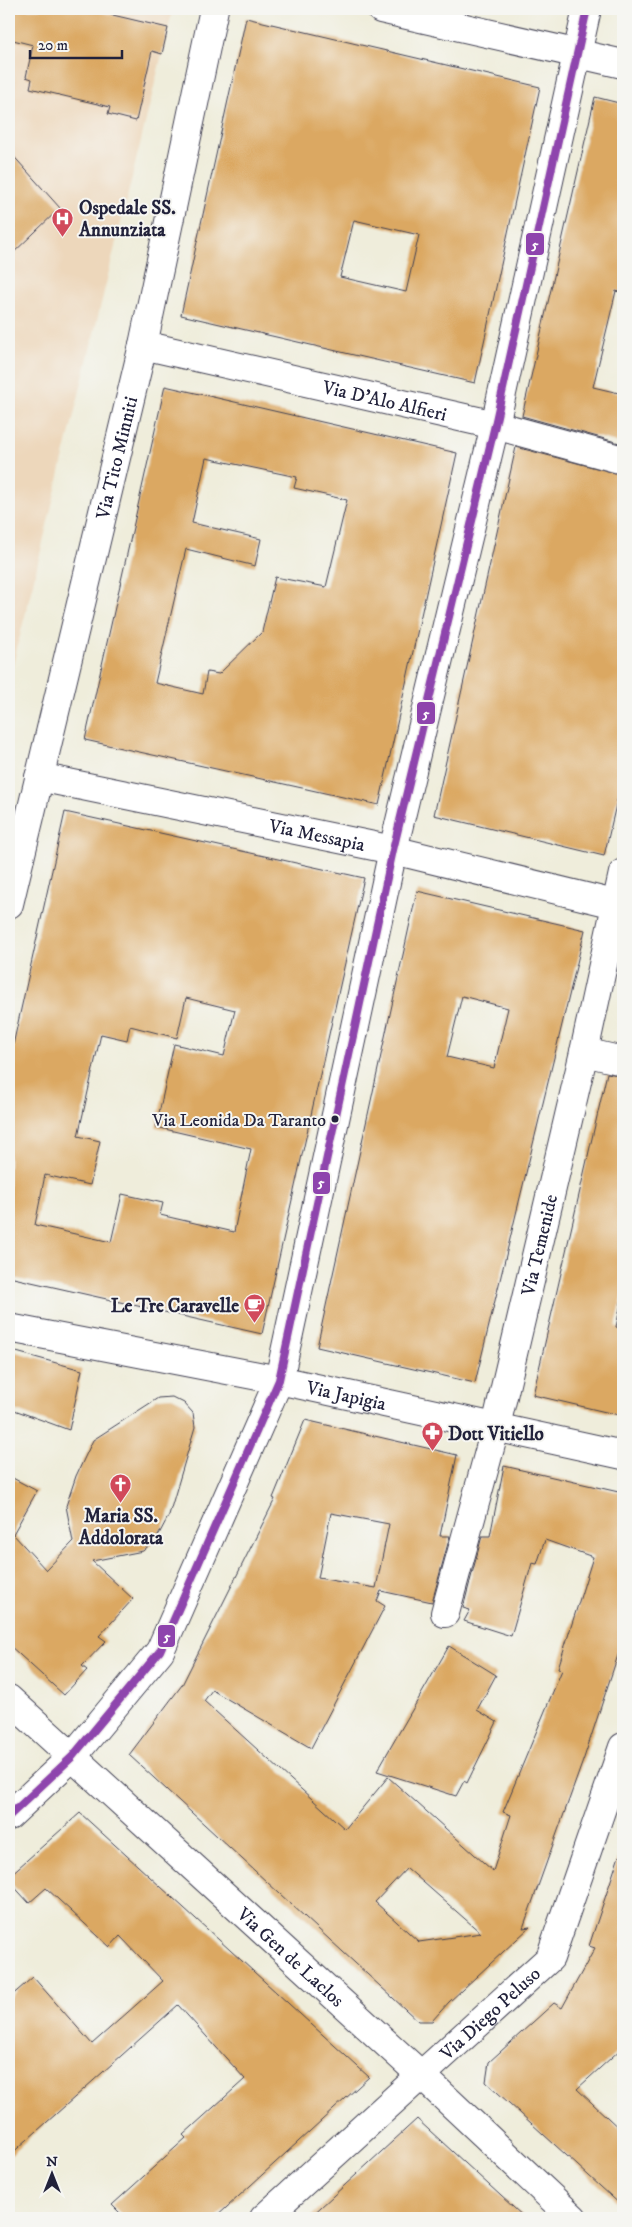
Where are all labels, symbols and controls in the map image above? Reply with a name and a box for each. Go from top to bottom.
scale bar [30,28,122,60]
text: 20 m [38,36,68,55]
place label: Ospedale SS. Annunziata [78,197,176,242]
hospital icon: Ospedale SS. Annunziata [51,206,75,237]
line badge: 5 [525,232,545,256]
text: 5 [531,236,539,254]
street label: Via D'Alo Alfieri [319,376,449,427]
street label: Via Tito Minniti [91,394,143,523]
line badge: 5 [416,701,436,725]
text: 5 [422,705,430,723]
street label: Via Messapia [266,815,367,857]
place label: Via Leonida Da Taranto [151,1110,326,1132]
marker: Via Leonida Da Taranto [330,1114,340,1124]
line badge: 5 [312,1171,331,1195]
text: 5 [317,1174,325,1192]
street label: Via Temenide [517,1192,563,1299]
cafe icon: Le Tre Caravelle [243,1293,267,1324]
place label: Le Tre Caravelle [111,1295,239,1318]
street label: Via Japigia [303,1376,388,1416]
pharmacy icon: Dott Vitiello [420,1421,444,1452]
place label: Dott Vitiello [448,1423,544,1446]
church icon: Maria SS. Addolorata [109,1472,133,1503]
place label: Maria SS. Addolorata [78,1505,164,1550]
line badge: 5 [157,1624,176,1648]
text: 5 [163,1628,171,1646]
street label: Via Gen de Laclos [231,1902,348,2012]
street label: Via Diego Peluso [435,1963,546,2066]
north arrow [28,2150,78,2200]
text: N [46,2153,58,2171]

